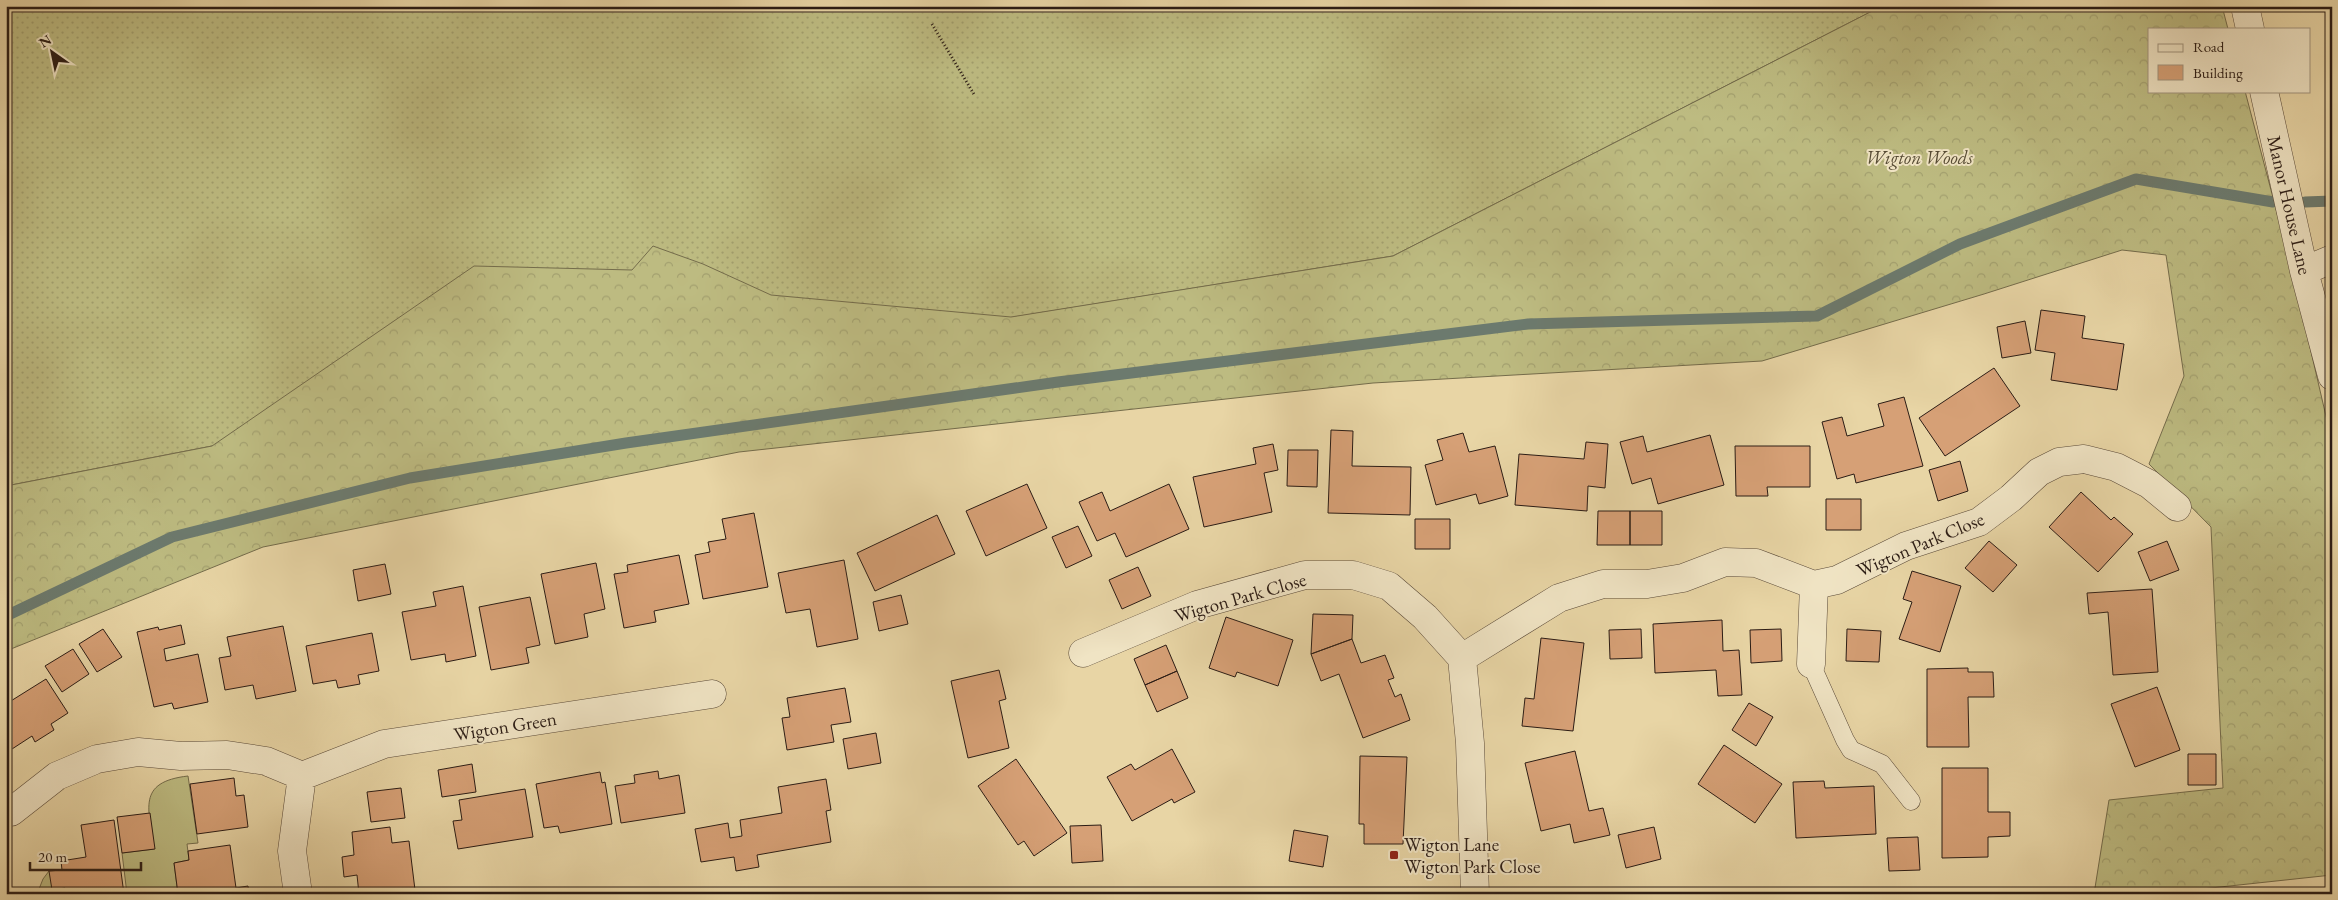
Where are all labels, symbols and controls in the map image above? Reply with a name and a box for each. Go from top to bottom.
north arrow [28,28,78,78]
legend [2148,28,2310,92]
text: N [35,30,55,52]
text: Road [2193,37,2225,56]
text: Building [2193,63,2243,82]
street label: Manor House Lane [2261,133,2318,277]
park label: Wigton Woods [1865,145,1974,170]
street label: Wigton Park Close [1853,506,1988,583]
street label: Wigton Park Close [1171,567,1309,628]
street label: Wigton Green [452,706,558,747]
place label: Wigton Lane Wigton Park Close [1404,832,1540,879]
scale bar [30,840,141,872]
text: 20 m [38,847,67,866]
marker: Wigton Lane Wigton Park Close [1388,849,1400,861]

